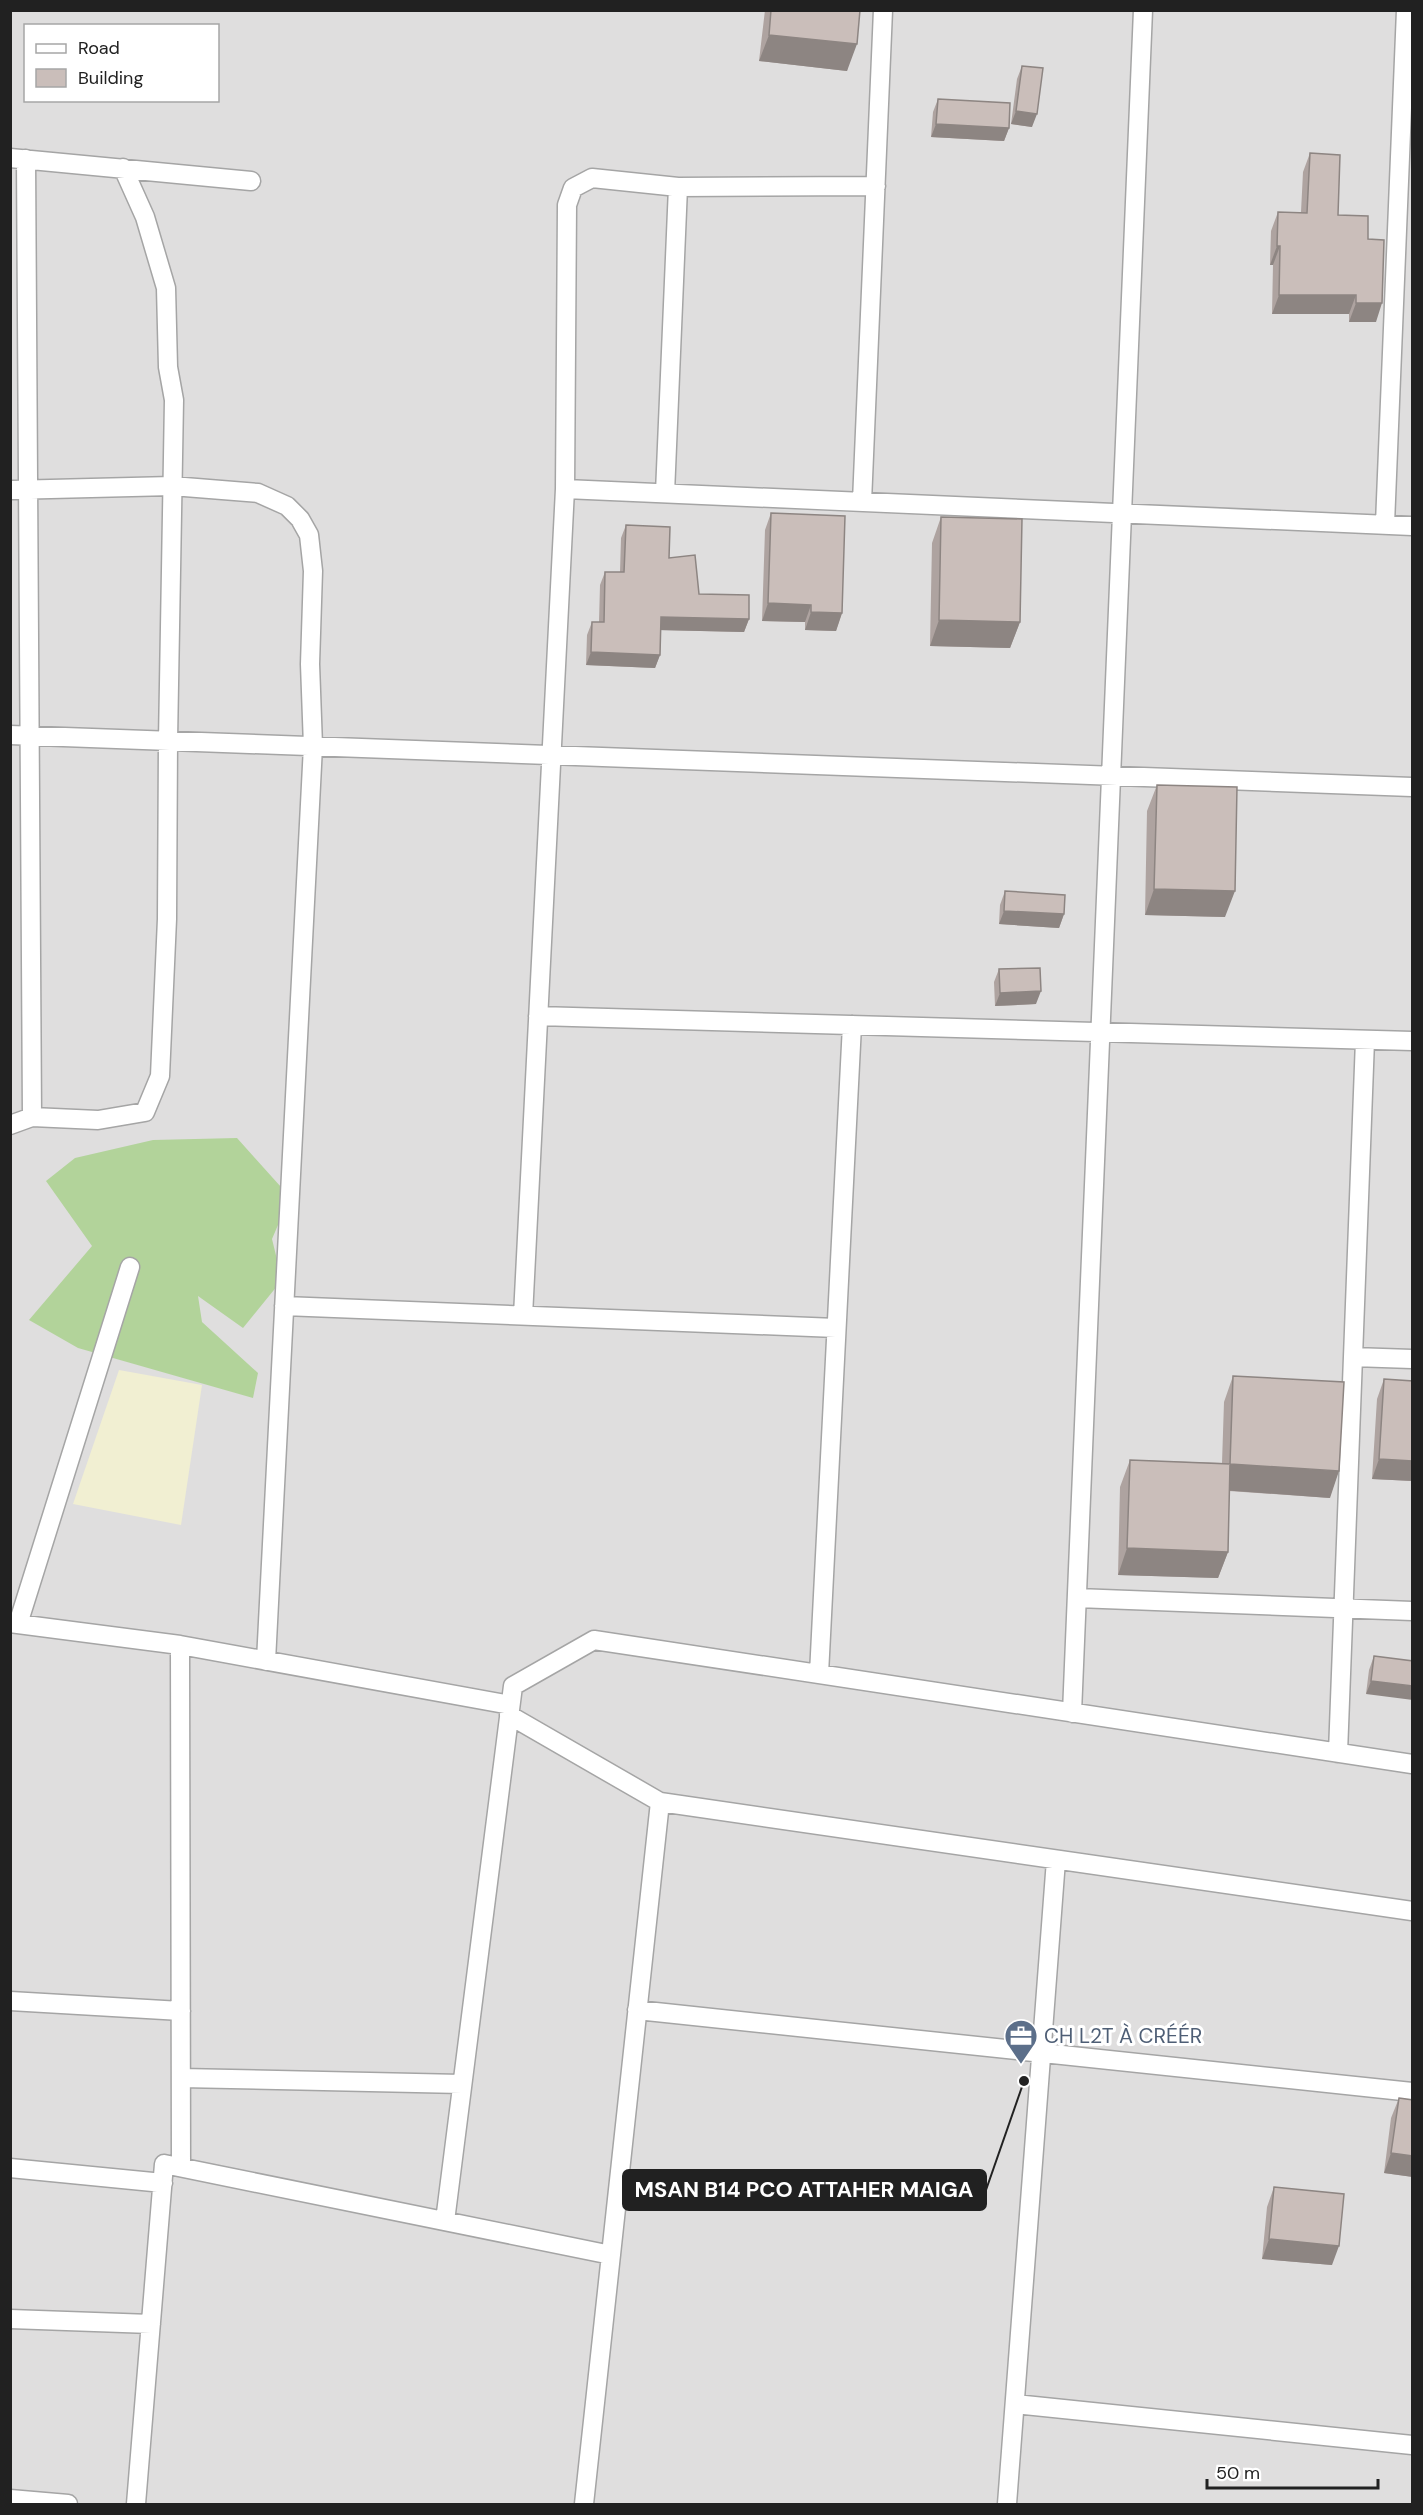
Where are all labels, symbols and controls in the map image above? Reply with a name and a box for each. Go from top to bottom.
legend [24,24,219,102]
text: Road [78,36,120,60]
text: Building [78,66,143,90]
office icon: CH L2T À CRÉÉR [1003,2018,1039,2065]
place label: CH L2T À CRÉÉR [1044,2022,1202,2050]
callout: MSAN B14 PCO ATTAHER MAIGA [623,2170,986,2210]
text: MSAN B14 PCO ATTAHER MAIGA [635,2175,974,2204]
scale bar [1207,2452,1378,2490]
text: 50 m [1216,2461,1260,2485]

